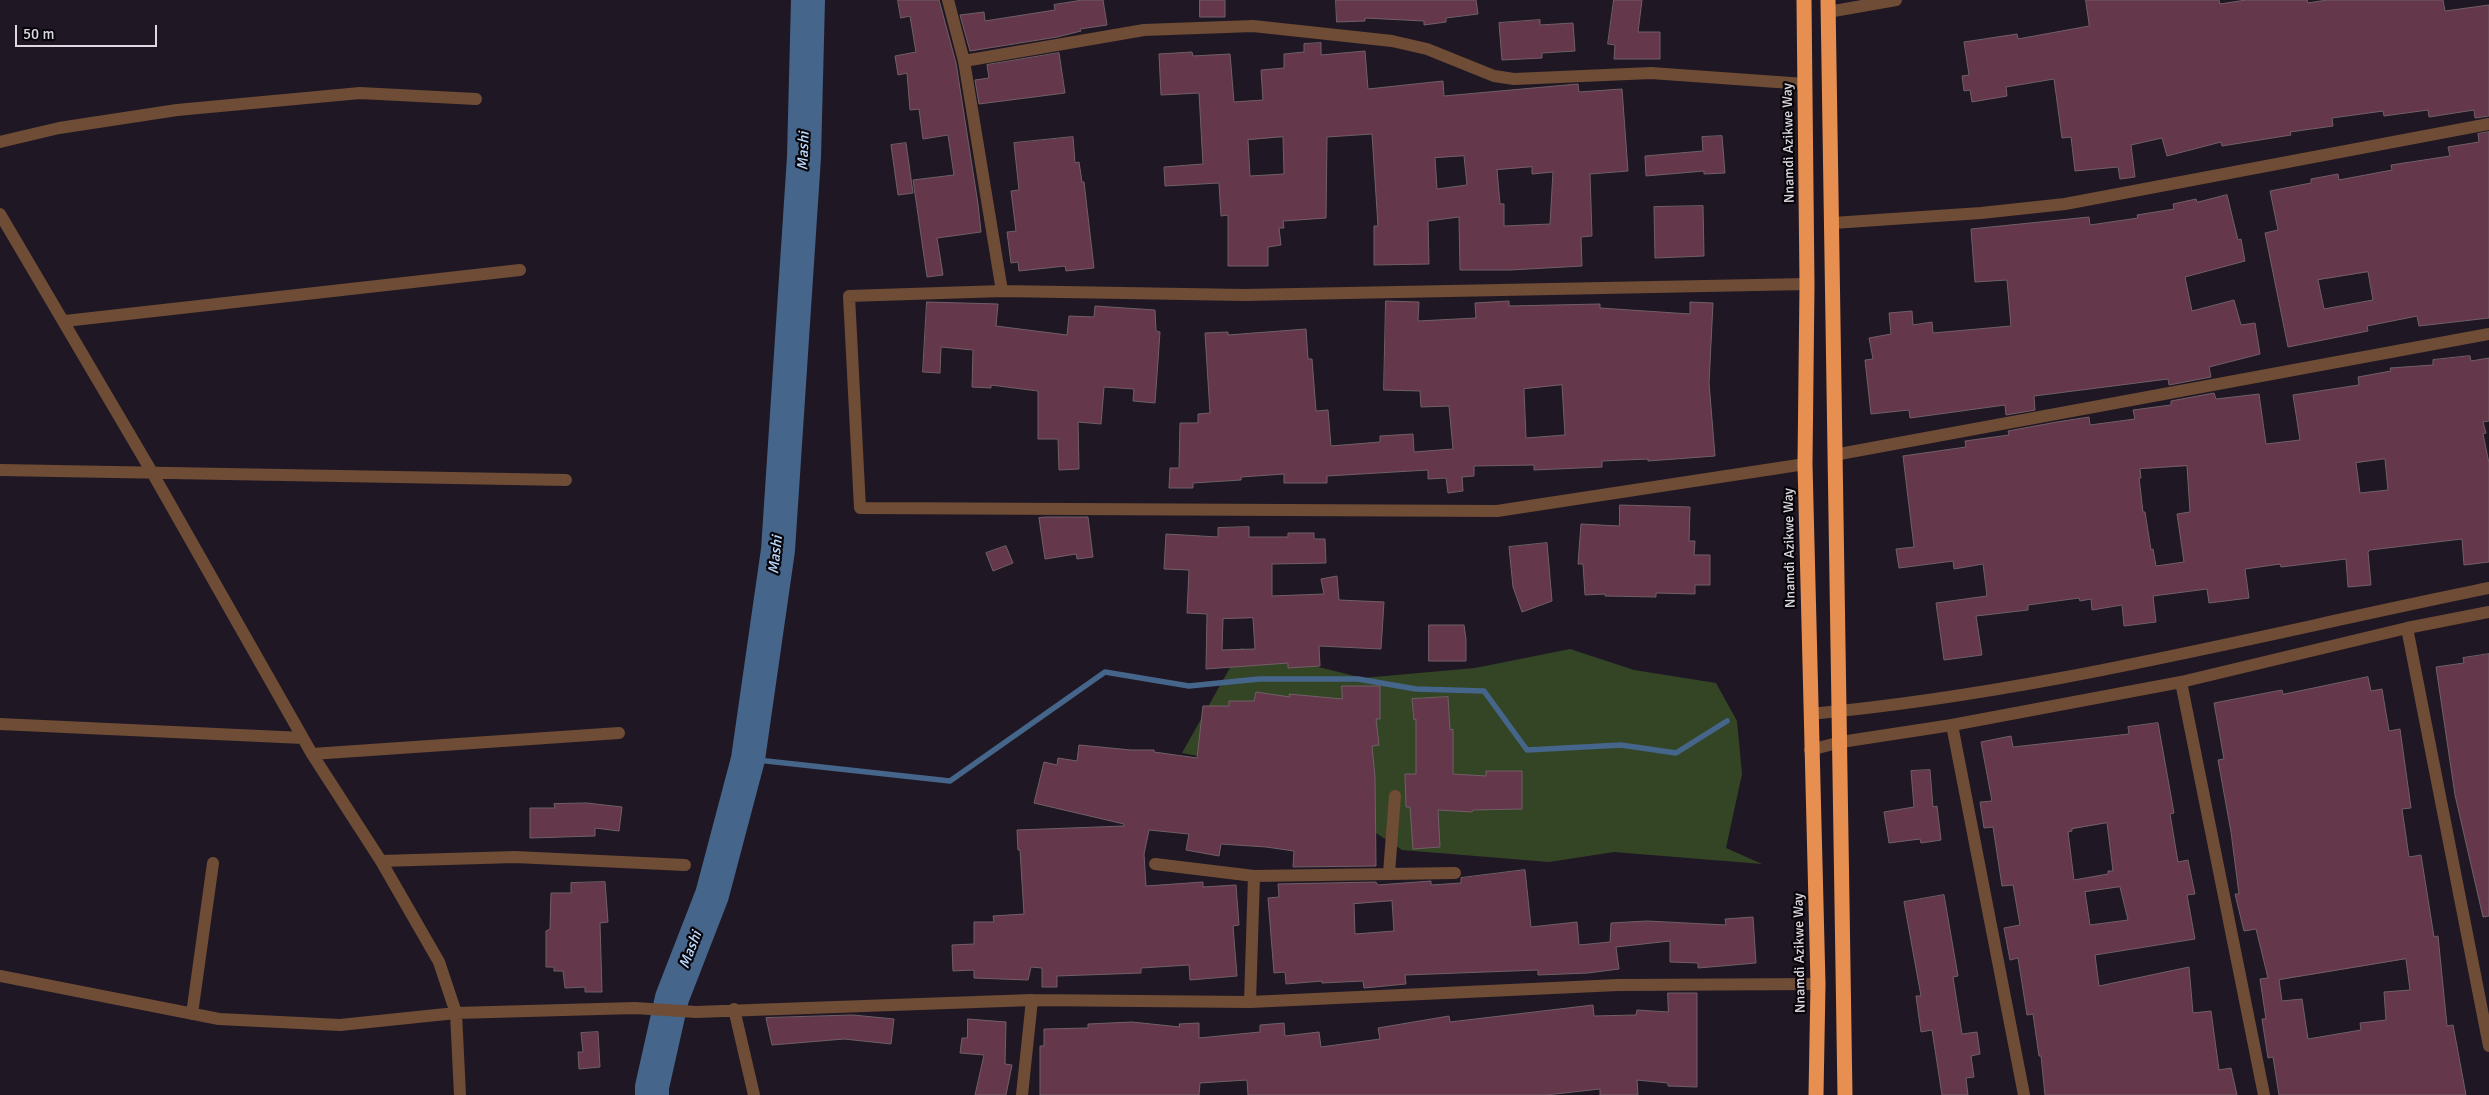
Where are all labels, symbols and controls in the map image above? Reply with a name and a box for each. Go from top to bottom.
scale bar [18,15,160,47]
text: 50 m [23,25,54,43]
street label: Nnamdi Azikwe Way [1780,83,1798,203]
water label: Mashi [794,131,814,171]
street label: Nnamdi Azikwe Way [1781,488,1799,608]
water label: Mashi [765,535,787,575]
street label: Nnamdi Azikwe Way [1791,893,1809,1013]
water label: Mashi [676,929,706,971]

